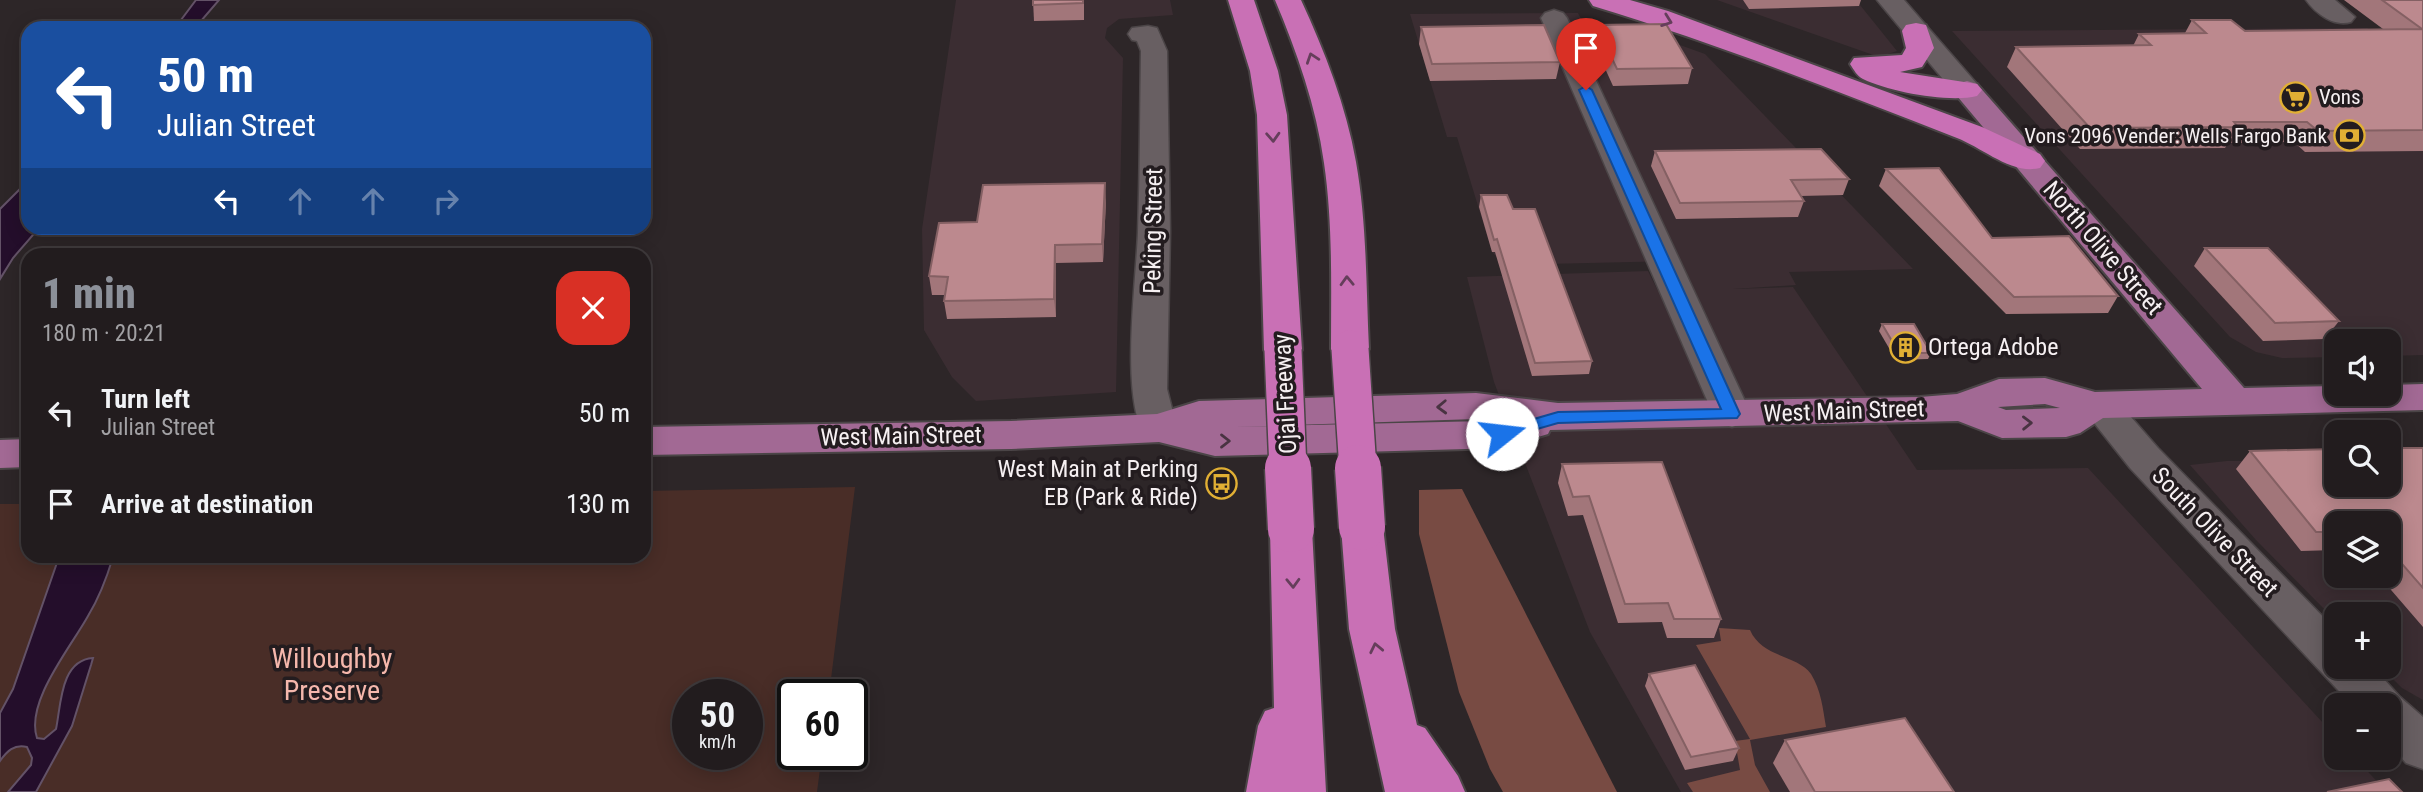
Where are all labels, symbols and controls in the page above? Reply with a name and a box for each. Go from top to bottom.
one-way arrow [1661,12,1673,26]
pin [1556,18,1616,90]
icon: arrive [1567,29,1605,67]
text: 50 m [157,47,254,104]
icon: left [42,49,133,140]
one-way arrow [1306,52,1320,65]
supermarket icon: Vons [2279,80,2313,114]
place label: Vons [2319,85,2361,109]
text: Julian Street [157,106,316,144]
bank icon: Vons 2096 Vender: Wells Fargo Bank [2333,119,2367,153]
place label: Vons 2096 Vender: Wells Fargo Bank [2024,124,2328,148]
one-way arrow [1266,132,1281,143]
street label: Peking Street [1138,168,1168,294]
street label: North Olive Street [2037,176,2169,320]
icon: left [208,182,246,220]
icon: ahead [281,182,319,220]
icon: ahead [354,182,392,220]
icon: right [427,182,465,220]
text: 1 min [42,269,136,318]
button: close [556,271,630,345]
one-way arrow [1340,276,1355,287]
text: 180 m · 20:21 [42,320,166,347]
map controls [2324,329,2401,770]
button: sound [2324,329,2401,406]
building icon: Ortega Adobe [1888,330,1922,364]
street label: Ojai Freeway [1268,333,1302,455]
place label: Ortega Adobe [1928,333,2058,361]
text: Turn left [101,384,190,414]
icon: left [42,394,80,432]
street label: West Main Street [1763,394,1925,428]
position arrow [1465,397,1539,471]
text: 50 m [579,398,630,428]
one-way arrow [1436,399,1447,414]
text: Julian Street [101,414,215,441]
one-way arrow [2022,416,2033,431]
button: search [2324,420,2401,497]
street label: West Main Street [820,421,982,451]
one-way arrow [1220,433,1230,449]
place label: West Main at Perking EB (Park & Ride) [997,455,1198,511]
street label: South Olive Street [2146,462,2284,602]
bus stop icon: West Main at Perking EB (Park & Ride) [1204,466,1238,500]
icon: arrive [42,485,80,523]
text: Arrive at destination [101,489,313,519]
text: 130 m [566,489,630,519]
button: layers [2324,511,2401,588]
one-way arrow [1286,578,1301,589]
button: + [2324,602,2401,679]
park label: Willoughby Preserve [272,642,393,707]
one-way arrow [1369,642,1384,654]
speed limit sign: 60 [777,679,868,770]
button: − [2324,693,2401,770]
text: 50 [700,695,735,736]
text: km/h [699,731,736,752]

